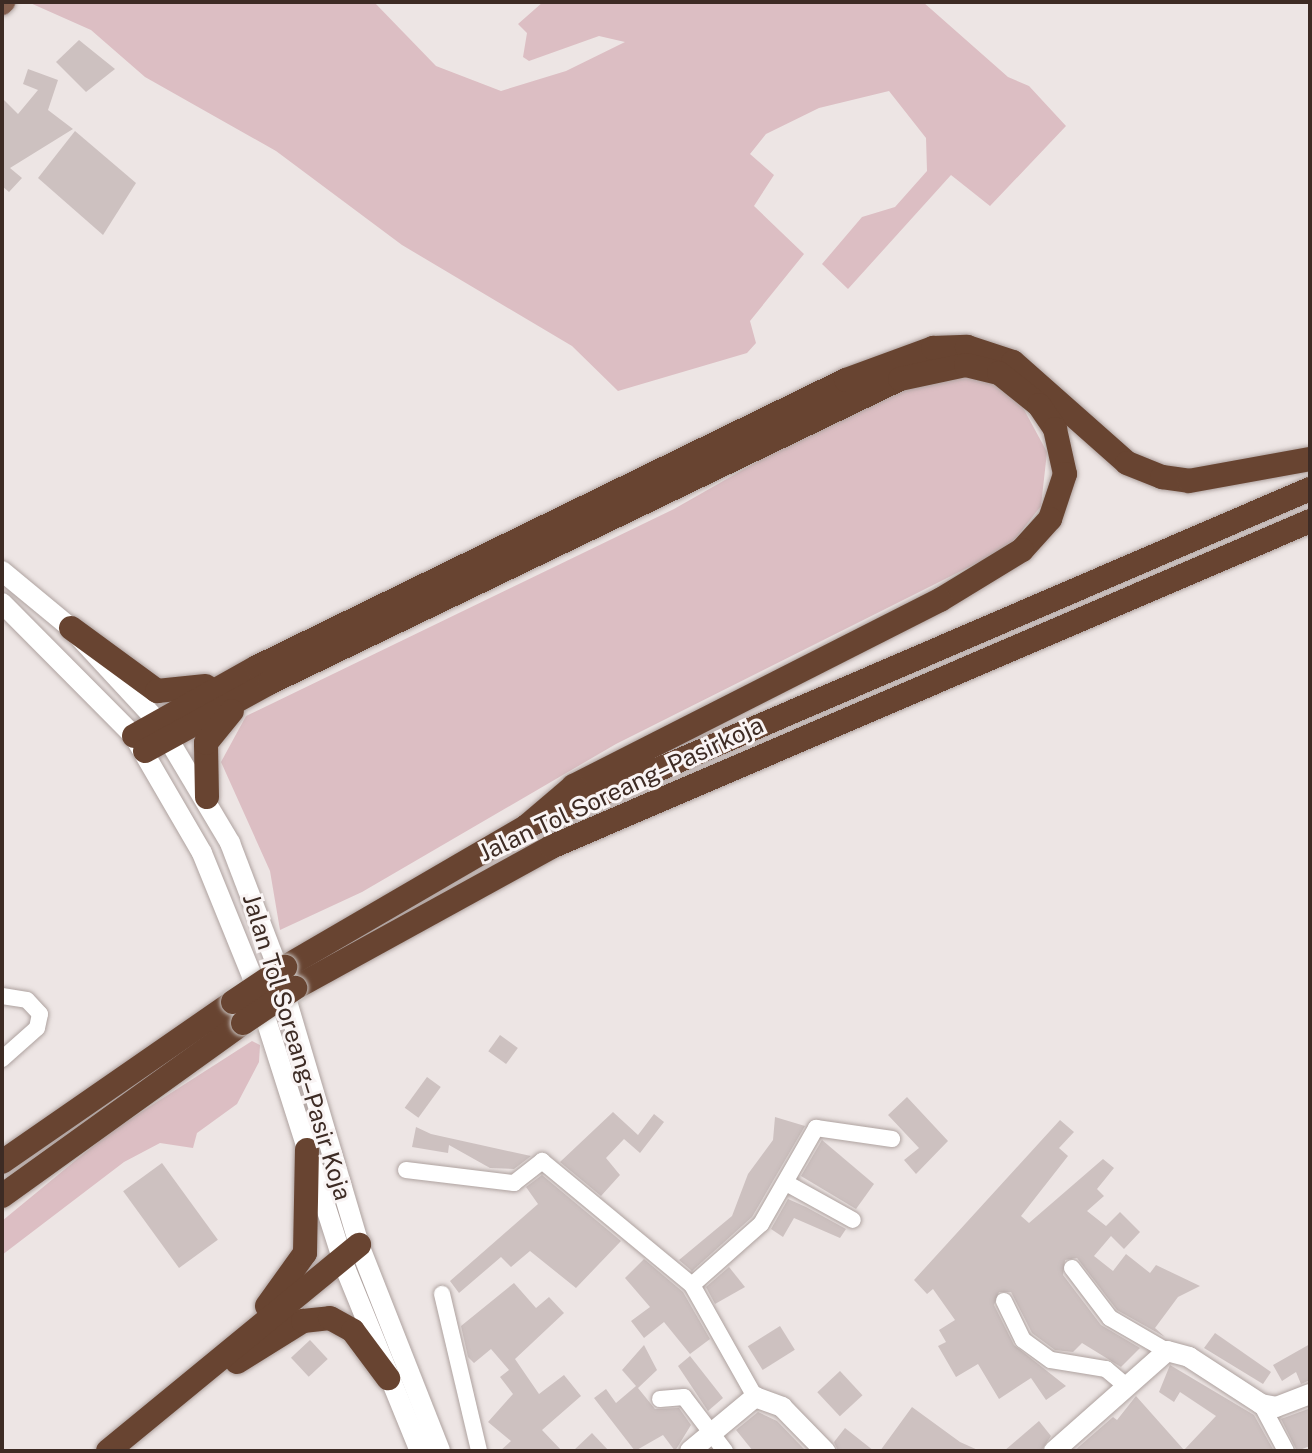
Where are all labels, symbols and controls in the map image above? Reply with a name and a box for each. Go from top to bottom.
street label: Jalan Tol Soreang–Pasirkoja [474,710,768,868]
street label: Jalan Tol Soreang–Pasir Koja [237,890,357,1204]

